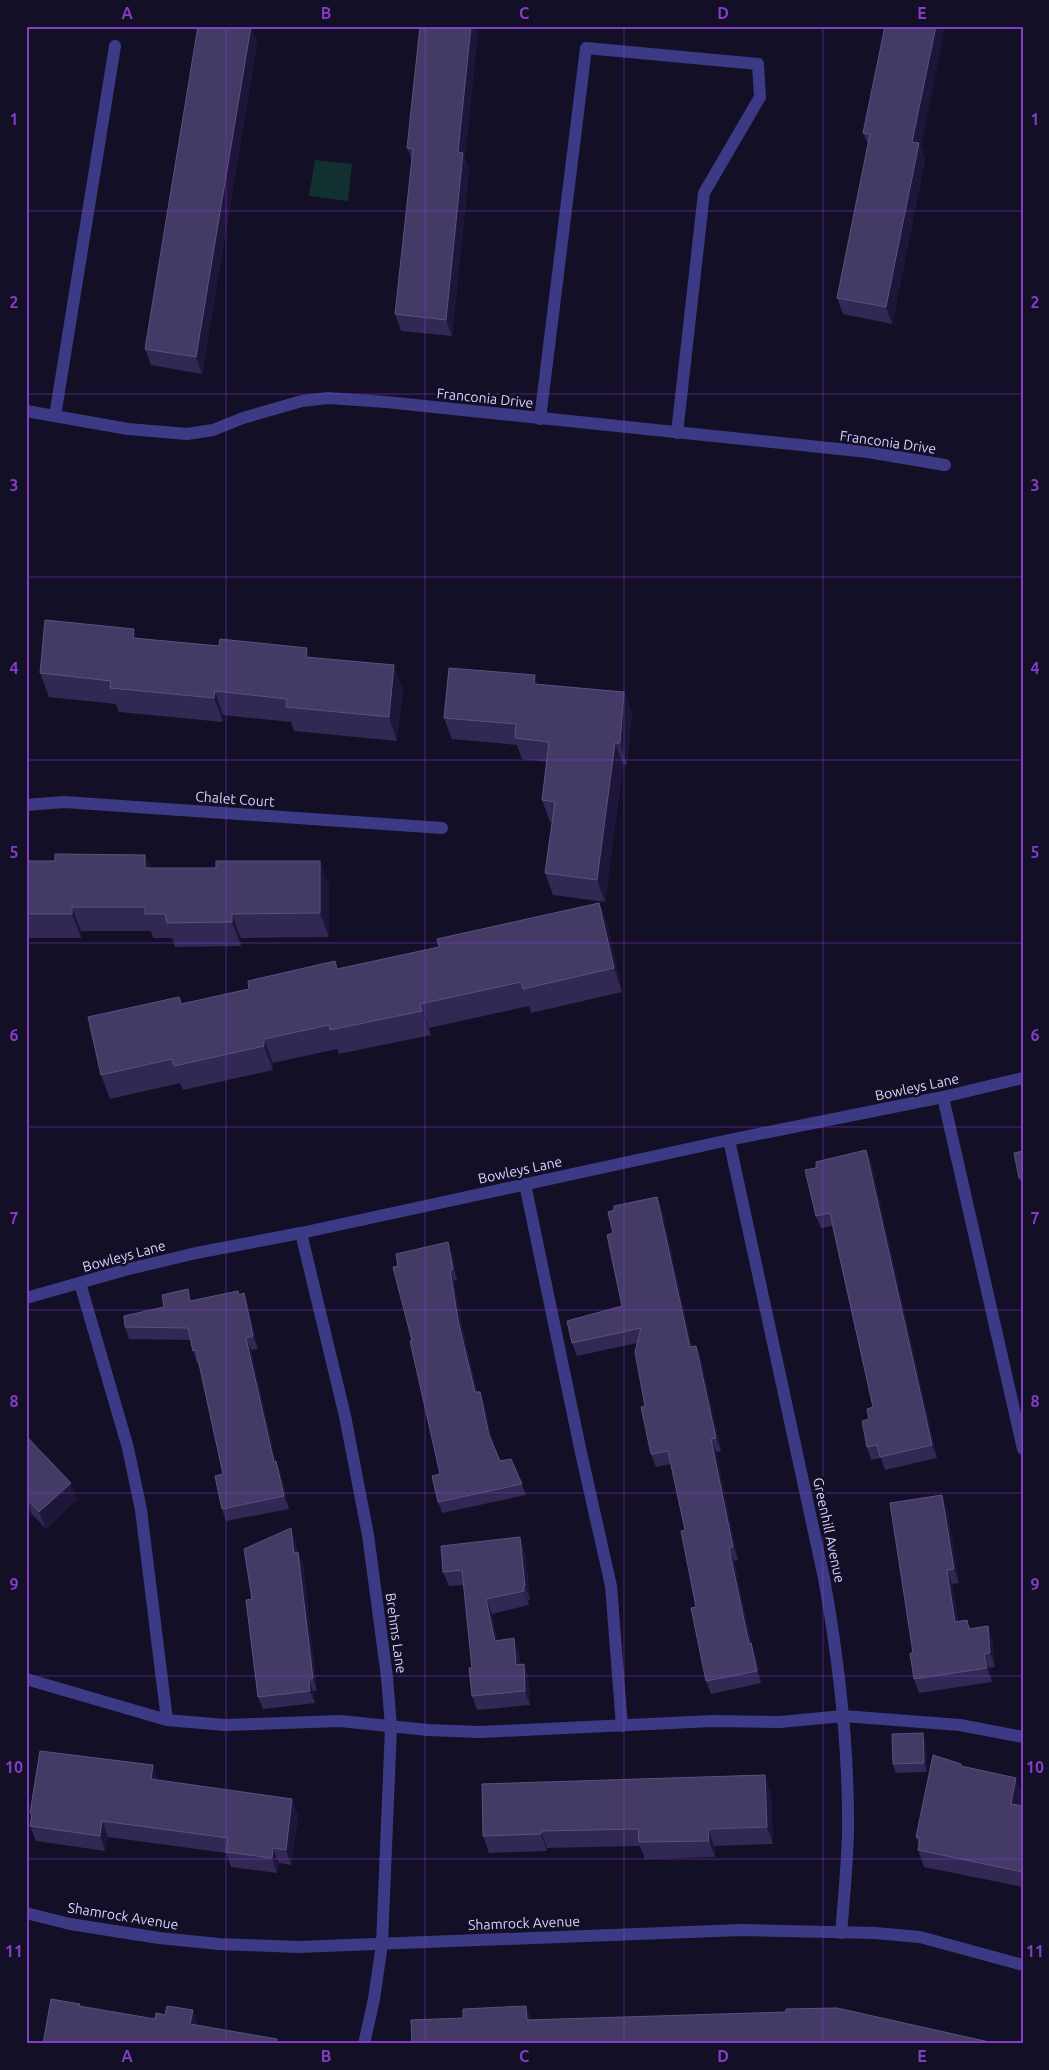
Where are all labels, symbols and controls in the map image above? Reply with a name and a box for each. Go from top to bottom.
text: A [121,4,133,22]
text: B [321,4,331,22]
text: C [519,4,529,22]
text: D [717,4,729,22]
text: E [917,4,927,22]
text: 1 [9,110,19,128]
text: 1 [1030,110,1040,128]
text: 2 [9,293,19,311]
text: 2 [1030,293,1040,311]
street label: Franconia Drive [436,385,534,411]
street label: Franconia Drive [839,427,937,457]
text: 3 [9,476,19,494]
text: 3 [1030,476,1040,494]
text: 4 [9,659,19,677]
text: 4 [1030,659,1040,677]
street label: Chalet Court [195,788,276,810]
text: 5 [9,843,19,861]
text: 5 [1030,843,1040,861]
text: 6 [9,1026,19,1044]
text: 6 [1030,1026,1040,1044]
street label: Bowleys Lane [874,1070,960,1104]
street label: Bowleys Lane [477,1153,563,1187]
text: 7 [9,1209,19,1227]
text: 7 [1030,1209,1040,1227]
street label: Bowleys Lane [81,1237,167,1275]
text: 8 [9,1392,19,1410]
text: 8 [1030,1392,1040,1410]
street label: Greenhill Avenue [810,1476,848,1584]
text: 9 [9,1575,19,1593]
text: 9 [1030,1575,1040,1593]
street label: Brehms Lane [382,1592,410,1674]
text: 10 [5,1758,23,1776]
text: 10 [1026,1758,1044,1776]
street label: Shamrock Avenue [66,1899,180,1933]
street label: Shamrock Avenue [468,1913,580,1933]
text: 11 [5,1942,23,1960]
text: 11 [1026,1942,1044,1960]
text: A [121,2047,133,2065]
text: B [321,2047,331,2065]
text: C [519,2047,529,2065]
text: D [717,2047,729,2065]
text: E [917,2047,927,2065]

